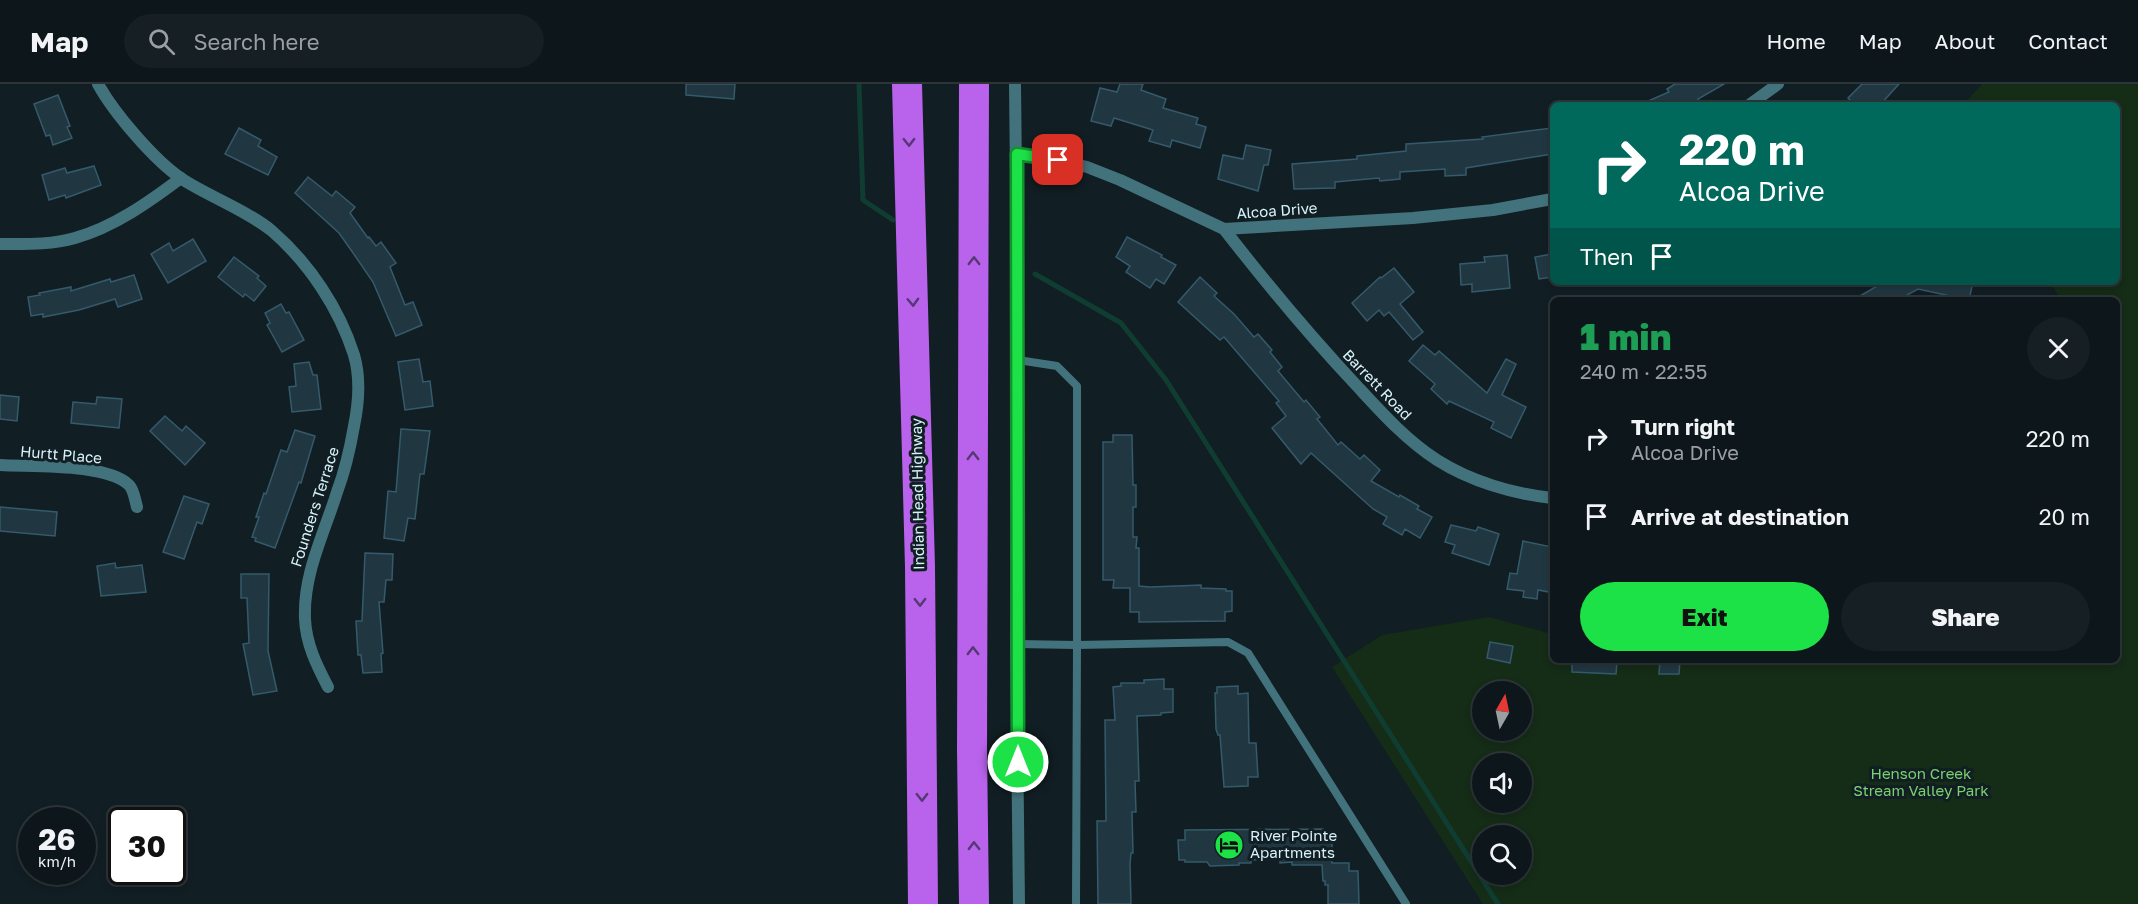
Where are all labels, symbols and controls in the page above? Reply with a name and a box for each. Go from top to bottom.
search box [124,14,544,68]
text: Map [30,25,88,58]
icon: search [145,25,178,58]
text: Search here [193,28,319,55]
text: Home [1766,28,1826,54]
text: Map [1859,28,1902,54]
text: About [1935,28,1995,54]
text: Contact [2028,28,2108,54]
text: 220 m [1679,124,1805,174]
icon: right [1580,126,1658,204]
pin [1032,134,1083,185]
one-way arrow [903,138,915,147]
icon: arrive [1041,143,1074,176]
text: Alcoa Drive [1679,175,1825,207]
street label: Alcoa Drive [1236,198,1318,222]
icon: arrive [1645,240,1678,273]
text: Then [1580,243,1633,270]
one-way arrow [968,256,980,265]
one-way arrow [907,297,919,306]
text: 1 min [1580,315,1671,358]
button: close [2027,317,2090,380]
street label: Barrett Road [1340,345,1416,423]
text: 240 m · 22:55 [1580,359,1707,383]
text: Turn right [1631,413,1735,440]
street label: Indian Head Highway [907,417,927,570]
icon: right [1580,422,1613,455]
text: 220 m [2026,425,2090,452]
text: Alcoa Drive [1631,440,1739,464]
street label: Hurtt Place [19,441,103,467]
street label: Founders Terrace [286,444,342,569]
one-way arrow [967,451,979,460]
icon: arrive [1580,500,1613,533]
text: Arrive at destination [1631,503,1849,530]
text: 20 m [2039,503,2090,530]
button: Exit [1580,582,1829,651]
button: Share [1841,582,2090,651]
one-way arrow [914,597,927,606]
one-way arrow [967,646,979,655]
north arrow [1472,681,1532,741]
map controls [1472,681,1532,885]
position arrow [986,730,1050,794]
button: sound [1472,753,1532,813]
park label: Henson Creek Stream Valley Park [1853,764,1989,799]
one-way arrow [916,792,929,801]
speed limit sign: 30 [108,807,186,885]
text: 26 [38,821,76,857]
button: search [1472,825,1532,885]
place label: River Pointe Apartments [1250,826,1337,861]
hotel icon: River Pointe Apartments [1213,829,1245,861]
one-way arrow [968,841,980,850]
text: km/h [38,852,76,870]

